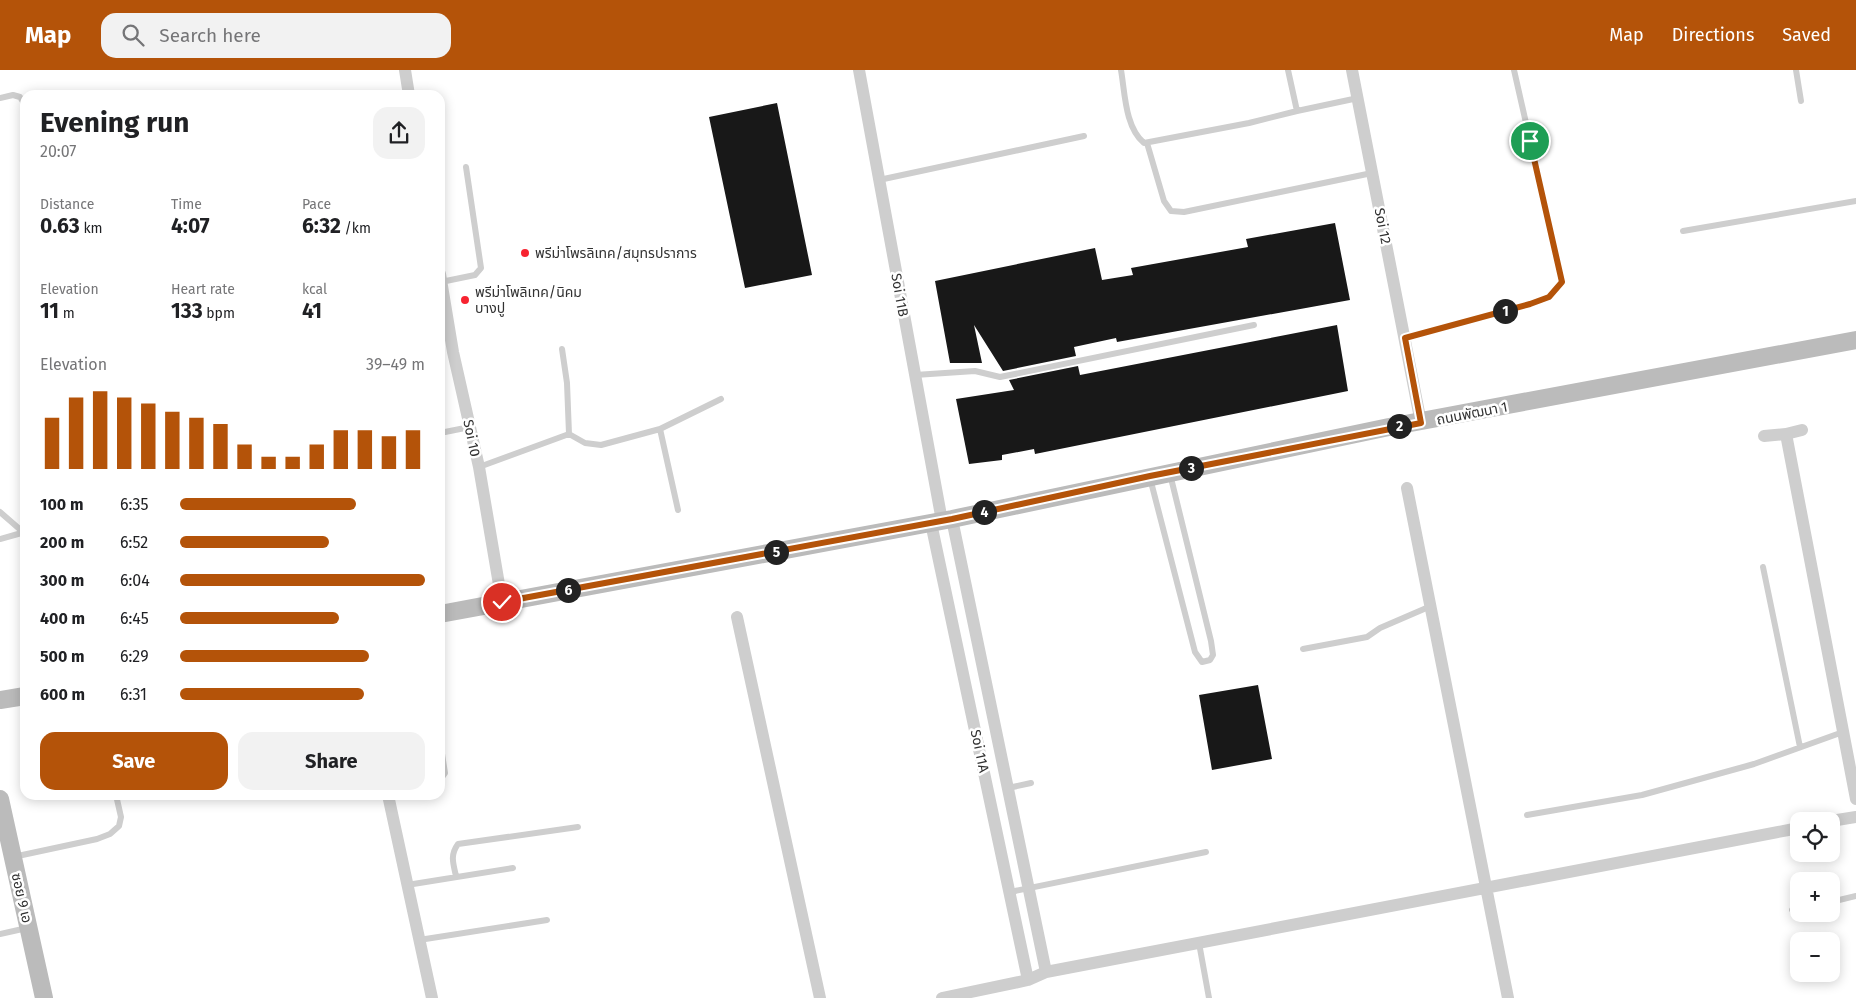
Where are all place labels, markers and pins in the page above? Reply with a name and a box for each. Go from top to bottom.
pin [1509,120,1551,162]
place label: พรีม่าโพรลิเทค/สมุทรปราการ [535,245,697,262]
marker: พรีม่าโพรลิเทค/สมุทรปราการ [519,247,531,259]
place label: พรีม่าโพลิเทค/นิคม บางปู [475,284,582,317]
marker: พรีม่าโพลิเทค/นิคม บางปู [459,294,471,306]
pin: 1 [1492,298,1518,324]
pin: 2 [1386,414,1412,438]
pin: 3 [1178,456,1204,480]
pin: 4 [972,500,996,524]
pin: 5 [764,540,788,564]
pin: 6 [556,578,580,602]
pin [481,581,523,623]

